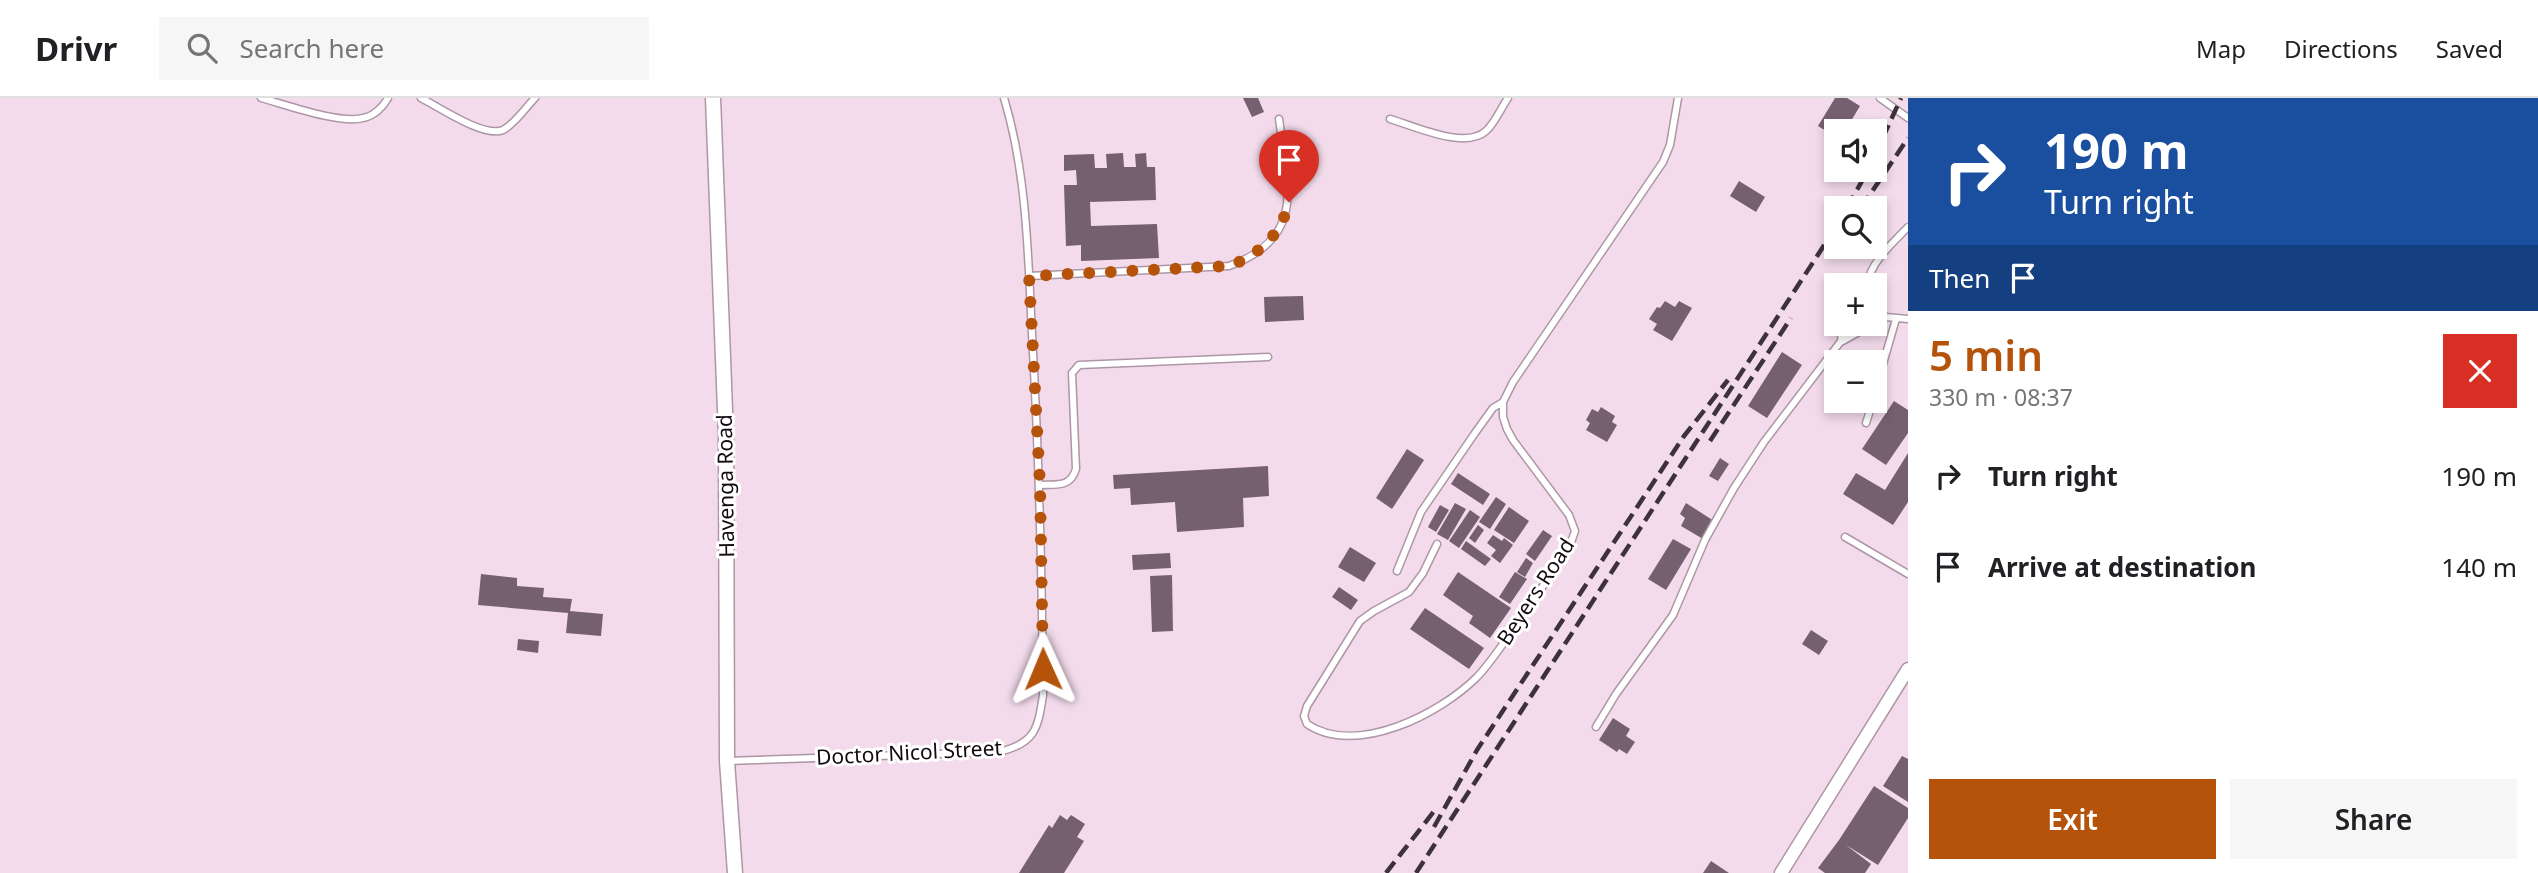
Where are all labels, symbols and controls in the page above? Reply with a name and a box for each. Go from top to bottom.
search box [159,17,649,80]
text: Drivr [35,26,117,71]
icon: search [183,29,221,67]
text: Search here [239,30,384,66]
text: Map [2196,32,2246,65]
text: Directions [2284,32,2398,65]
text: Saved [2436,32,2503,65]
text: 190 m [2044,117,2189,183]
map controls [1824,119,1887,413]
button: sound [1824,119,1887,182]
icon: right [1929,126,2020,217]
pin [1259,130,1319,202]
icon: arrive [1270,141,1308,179]
text: Turn right [2044,180,2194,223]
button: search [1824,196,1887,259]
icon: arrive [2004,259,2042,297]
text: Then [1929,260,1990,296]
button: + [1824,273,1887,336]
text: 5 min [1929,326,2043,383]
button: close [2443,334,2517,408]
button: − [1824,350,1887,413]
text: 330 m · 08:37 [1929,381,2073,413]
street label: Havenga Road [710,414,740,558]
icon: right [1929,457,1967,495]
text: Turn right [1988,458,2118,494]
text: 190 m [2441,458,2517,494]
street label: Beyers Road [1490,533,1580,650]
icon: arrive [1929,548,1967,586]
text: Arrive at destination [1988,549,2257,585]
text: 140 m [2441,549,2517,585]
position arrow [1006,632,1080,706]
street label: Doctor Nicol Street [815,733,1003,771]
button: Exit [1929,779,2216,859]
button: Share [2230,779,2517,859]

